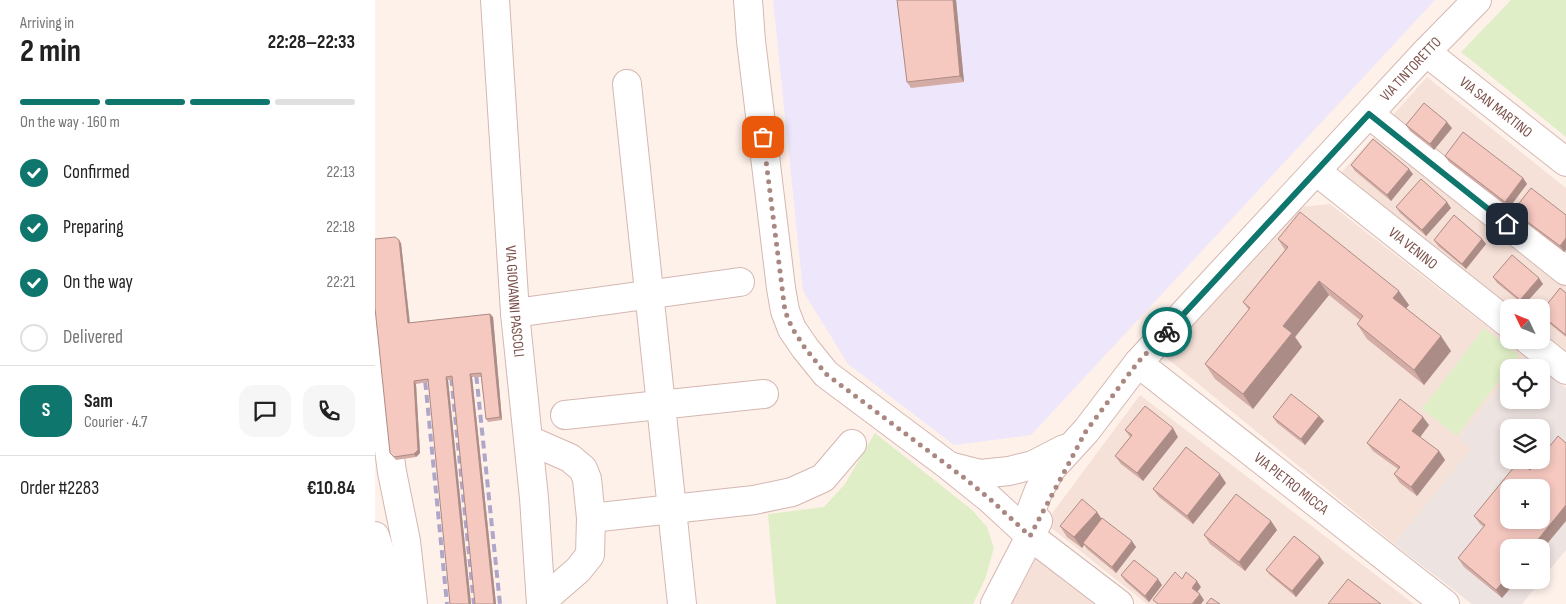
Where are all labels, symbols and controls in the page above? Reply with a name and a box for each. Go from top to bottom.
text: Arriving in [20,14,74,33]
text: 22:28–22:33 [268,31,355,54]
text: 2 min [20,32,81,71]
street label: VIA TINTORETTO [1376,33,1445,105]
street label: VIA SAN MARTINO [1456,72,1536,142]
text: On the way · 160 m [20,113,120,132]
pin [742,116,784,158]
icon: bag [749,123,777,151]
icon: check [20,159,48,187]
text: Confirmed [63,161,130,184]
text: 22:13 [326,163,355,182]
pin [1486,203,1528,245]
icon: home [1493,210,1521,238]
icon: check [20,214,48,242]
text: Preparing [63,216,124,239]
text: 22:18 [326,218,355,237]
street label: VIA VENINO [1385,223,1442,273]
street label: VIA GIOVANNI PASCOLI [501,245,529,358]
icon: check [20,269,48,297]
text: On the way [63,271,133,294]
text: 22:21 [327,273,355,292]
north arrow [1500,299,1550,349]
map controls [1500,299,1550,589]
courier [1142,307,1192,357]
icon: bike [1153,318,1181,346]
text: Delivered [63,326,123,349]
button: locate [1500,359,1550,409]
button: chat [239,385,291,437]
button: phone [303,385,355,437]
text: Sam [84,390,113,413]
text: S [42,399,50,422]
text: Courier · 4.7 [84,413,147,432]
button: layers [1500,419,1550,469]
street label: VIA PIETRO MICCA [1250,448,1333,519]
text: Order #2283 [20,477,99,500]
text: €10.84 [307,477,355,500]
button: + [1500,479,1550,529]
button: − [1500,539,1550,589]

